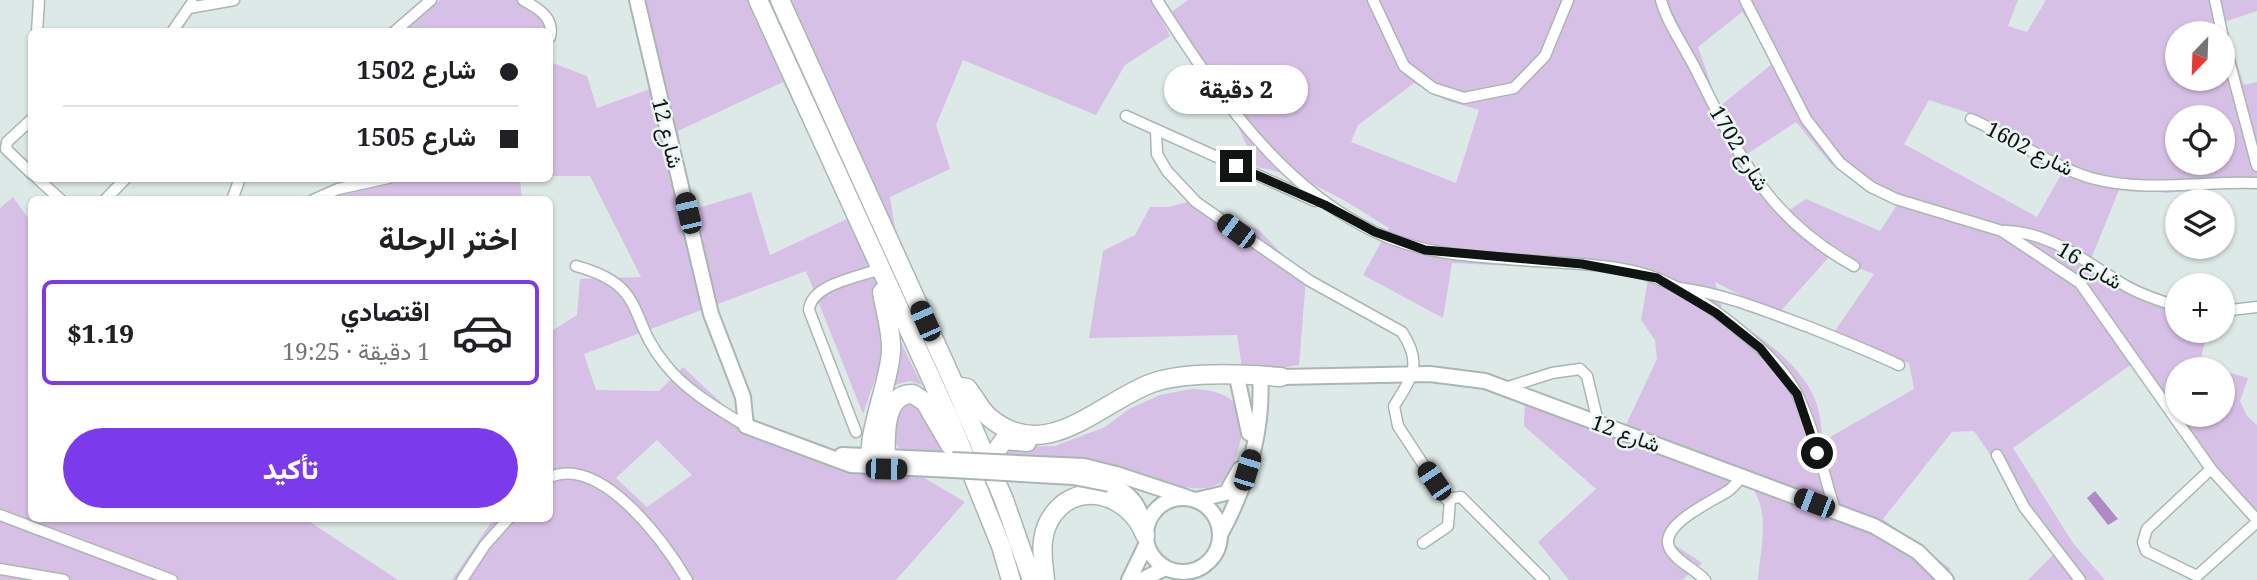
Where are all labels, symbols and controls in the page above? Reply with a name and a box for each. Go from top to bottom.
north arrow [2165,21,2235,91]
map controls [2165,21,2235,427]
text: شارع 1502 [357,51,476,87]
callout: 2 دقيقة [1164,64,1308,114]
text: 2 دقيقة [1199,73,1273,105]
street label: شارع 12 [645,95,690,171]
street label: شارع 1702 [1703,100,1776,196]
button: locate [2165,105,2235,175]
street label: شارع 1602 [1981,114,2079,183]
text: شارع 1505 [357,118,476,154]
route end [1220,150,1252,182]
button: layers [2165,189,2235,259]
car [674,190,703,236]
car [1213,210,1260,252]
text: اختر الرحلة [378,216,518,259]
street label: شارع 16 [2052,235,2128,296]
button: + [2165,273,2235,343]
text: اقتصادي [341,293,430,329]
car [907,298,944,344]
icon: car [451,301,514,364]
text: $1.19 [67,315,134,351]
text: 1 دقيقة · 19:25 [282,335,430,367]
button: − [2165,357,2235,427]
street label: شارع 12 [1587,408,1664,459]
button: تأكيد [63,428,518,508]
route start [1801,437,1833,469]
car [1231,447,1264,493]
car [865,458,908,480]
car [1414,458,1455,504]
car [1791,486,1838,520]

